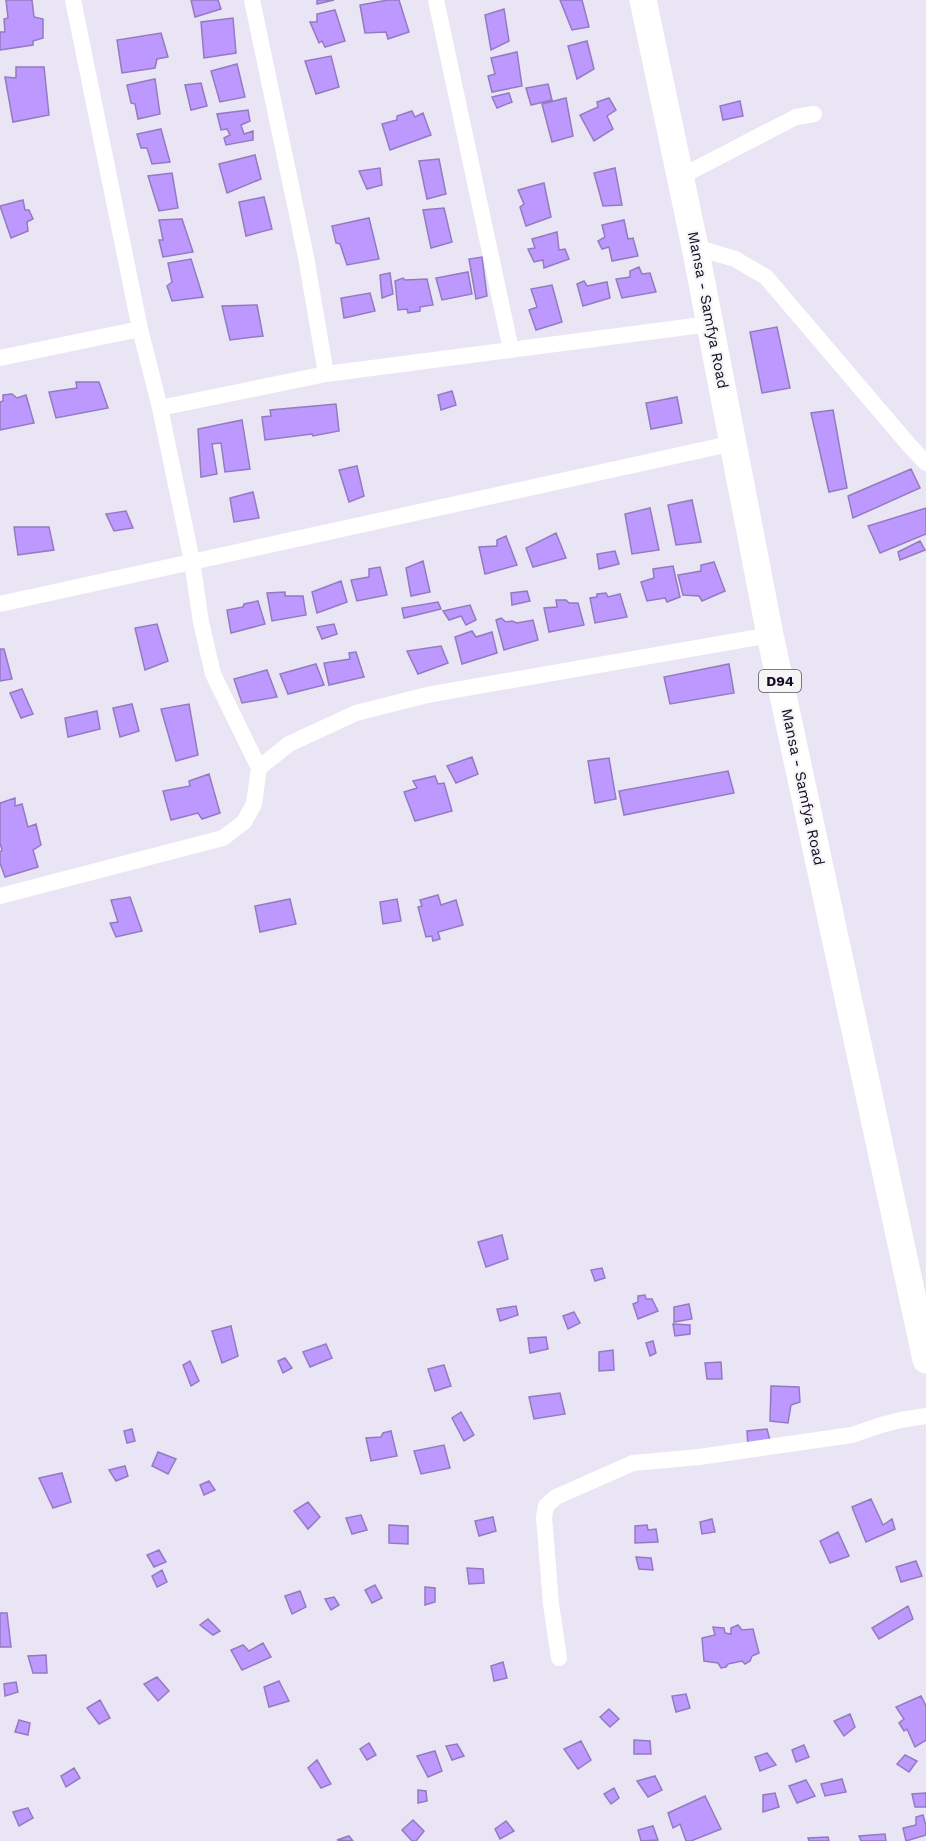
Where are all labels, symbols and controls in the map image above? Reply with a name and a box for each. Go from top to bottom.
street label: Mansa - Samfya Road [684,230,732,390]
road number: D94 [759,670,801,692]
street label: Mansa - Samfya Road [778,707,828,867]

